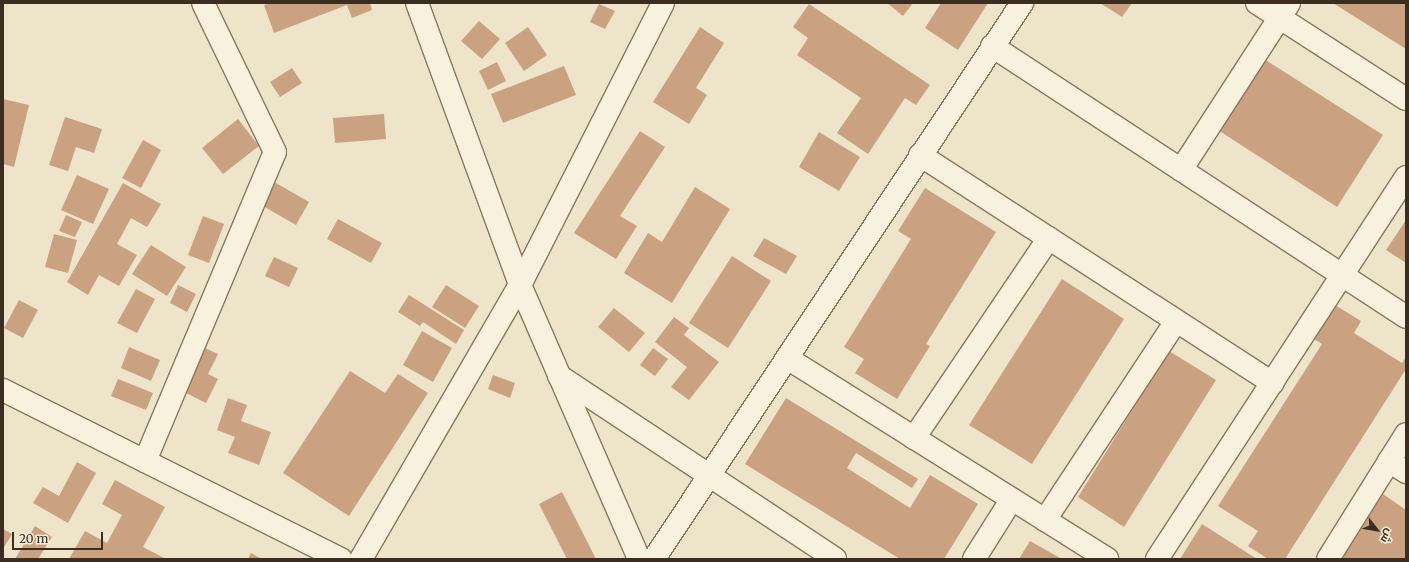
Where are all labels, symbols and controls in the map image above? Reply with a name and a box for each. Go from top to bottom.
north arrow [1357,510,1397,550]
scale bar [14,524,105,550]
text: ش [1378,527,1397,546]
text: 20 m [19,531,48,546]

